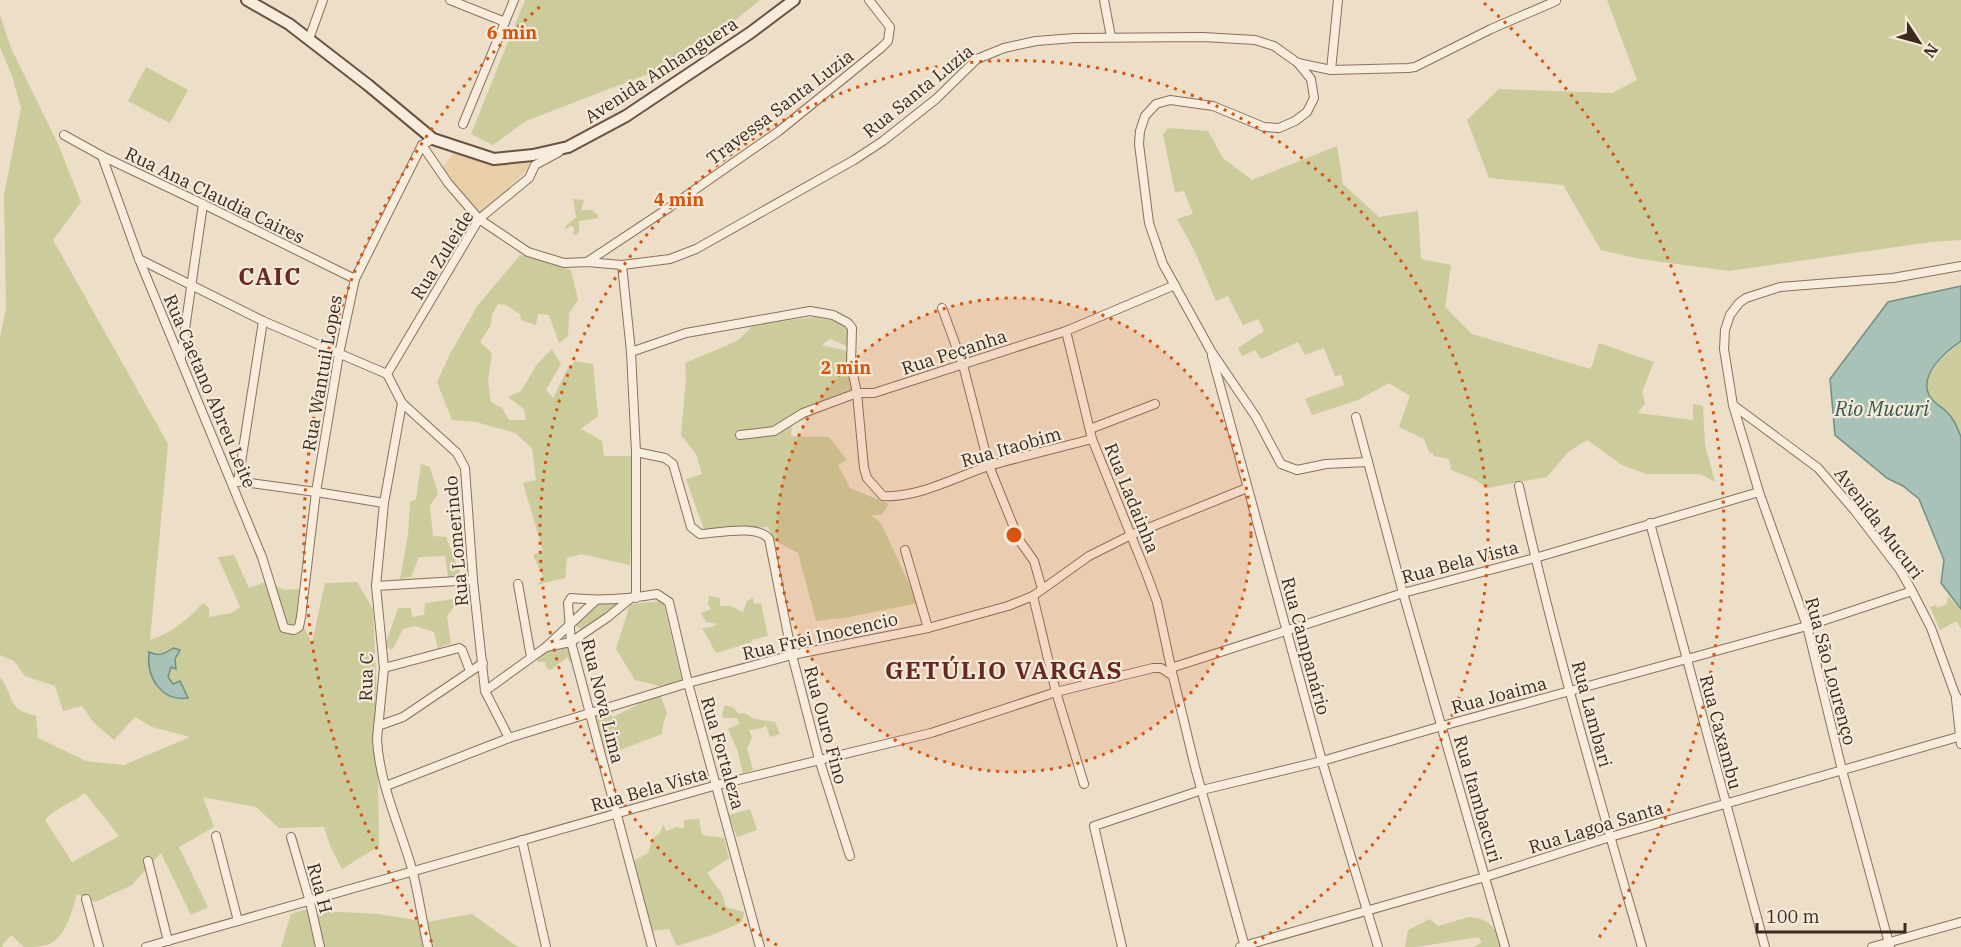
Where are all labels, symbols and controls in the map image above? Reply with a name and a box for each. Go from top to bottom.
street label: Avenida Anhanguera [580,12,742,128]
north arrow [1889,12,1949,72]
text: 6 min [487,21,537,44]
street label: Rua Santa Luzia [858,39,978,143]
text: N [1919,40,1943,62]
street label: Travessa Santa Luzia [702,44,858,170]
street label: Rua Ana Claudia Caires [121,141,309,249]
text: 4 min [654,188,704,211]
street label: Rua Zuleide [405,206,479,304]
district label: CAIC [238,260,302,292]
street label: Rua Caetano Abreu Leite [159,291,261,491]
street label: Rua Wantuil Lopes [297,293,347,453]
street label: Rua Peçanha [898,324,1010,380]
text: 2 min [821,356,871,379]
water label: Rio Mucuri [1834,395,1929,422]
street label: Rua Itaobim [958,422,1064,472]
street label: Rua Ladainha [1099,440,1165,557]
street label: Avenida Mucuri [1829,463,1929,584]
street label: Rua Lomerindo [439,475,473,607]
centre of rings [1004,525,1024,545]
street label: Rua Bela Vista [1399,535,1521,589]
street label: Rua Campanário [1277,575,1335,717]
street label: Rua São Lourenço [1800,594,1862,748]
street label: Rua Frei Inocencio [740,607,900,665]
street label: Rua Nova Lima [576,636,630,766]
street label: Rua C [354,652,378,702]
district label: GETÚLIO VARGAS [885,654,1123,686]
street label: Rua Lambari [1567,658,1617,770]
street label: Rua Ouro Fino [799,663,853,787]
street label: Rua Joaima [1449,671,1549,719]
street label: Rua Caxambu [1695,672,1747,792]
street label: Rua Fortaleza [696,694,750,812]
street label: Rua Itambacuri [1449,733,1507,866]
street label: Rua Bela Vista [588,761,710,817]
street label: Rua Lagoa Santa [1526,796,1666,858]
street label: Rua H [302,860,338,916]
scale bar [1757,896,1906,934]
text: 100 m [1766,905,1820,928]

